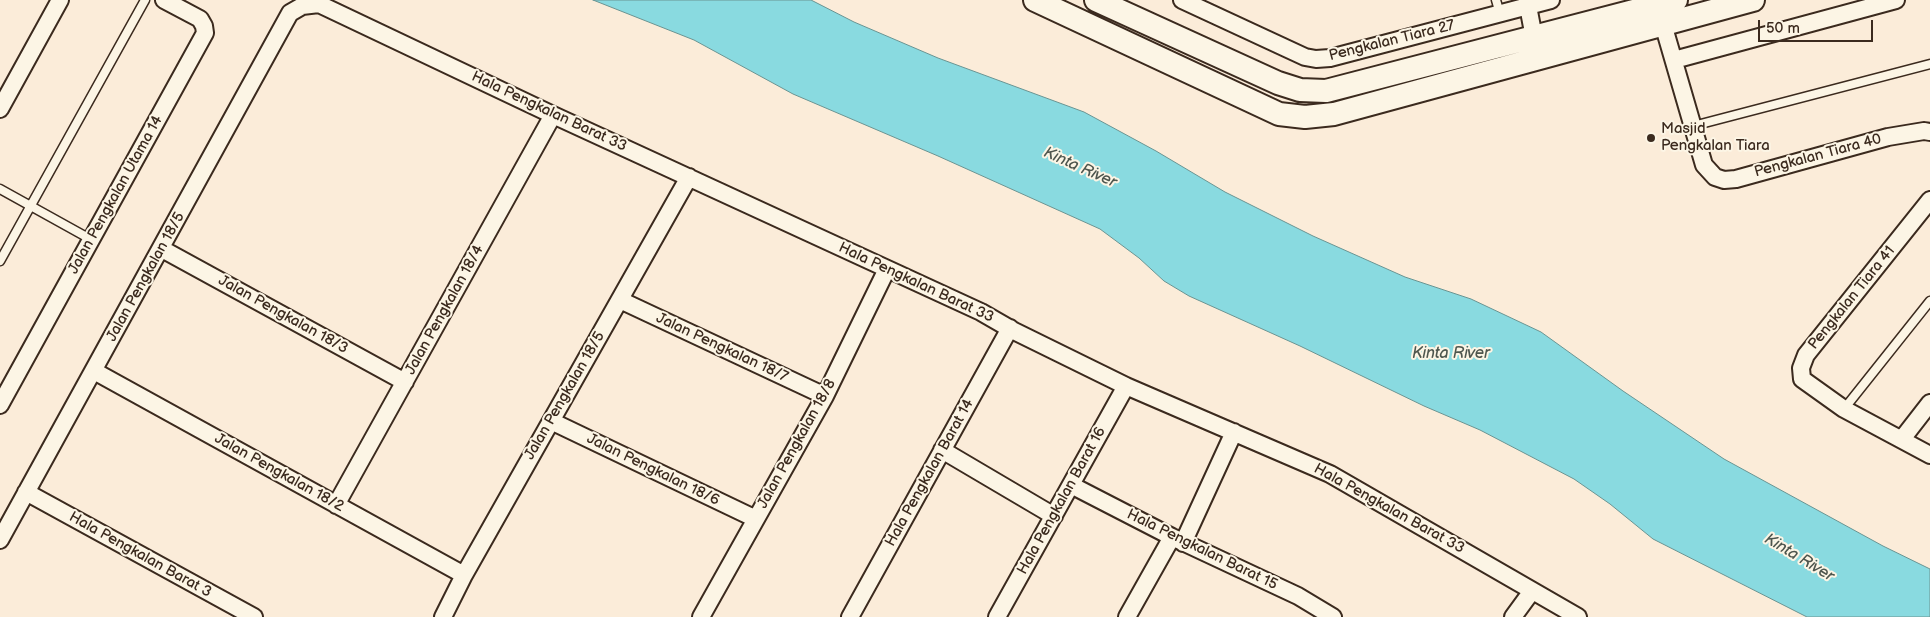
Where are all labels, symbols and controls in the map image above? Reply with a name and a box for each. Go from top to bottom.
scale bar [1760,10,1875,42]
street label: Pengkalan Tiara 27 [1327,17,1457,65]
text: 50 m [1766,19,1800,38]
street label: Hala Pengkalan Barat 33 [468,68,630,156]
street label: Jalan Pengkalan Utama 14 [65,113,167,277]
place label: Masjid Pengkalan Tiara [1661,120,1770,155]
street label: Pengkalan Tiara 40 [1753,130,1883,182]
marker: Masjid Pengkalan Tiara [1645,132,1657,144]
water label: Kinta River [1041,143,1119,193]
street label: Jalan Pengkalan 18/5 [103,209,189,345]
street label: Hala Pengkalan Barat 33 [835,239,997,327]
street label: Jalan Pengkalan 18/4 [402,242,488,378]
street label: Pengkalan Tiara 41 [1805,243,1899,353]
street label: Jalan Pengkalan 18/3 [215,272,351,358]
street label: Jalan Pengkalan 18/7 [653,309,791,387]
street label: Jalan Pengkalan 18/5 [521,329,609,463]
water label: Kinta River [1412,344,1490,364]
street label: Jalan Pengkalan 18/8 [754,376,840,512]
street label: Hala Pengkalan Barat 14 [882,396,978,550]
street label: Hala Pengkalan Barat 16 [1014,424,1110,578]
street label: Jalan Pengkalan 18/2 [211,430,347,516]
street label: Jalan Pengkalan 18/6 [584,430,722,510]
street label: Hala Pengkalan Barat 33 [1311,460,1467,558]
street label: Hala Pengkalan Barat 15 [1124,506,1280,594]
street label: Hala Pengkalan Barat 3 [66,508,214,602]
water label: Kinta River [1761,530,1837,586]

